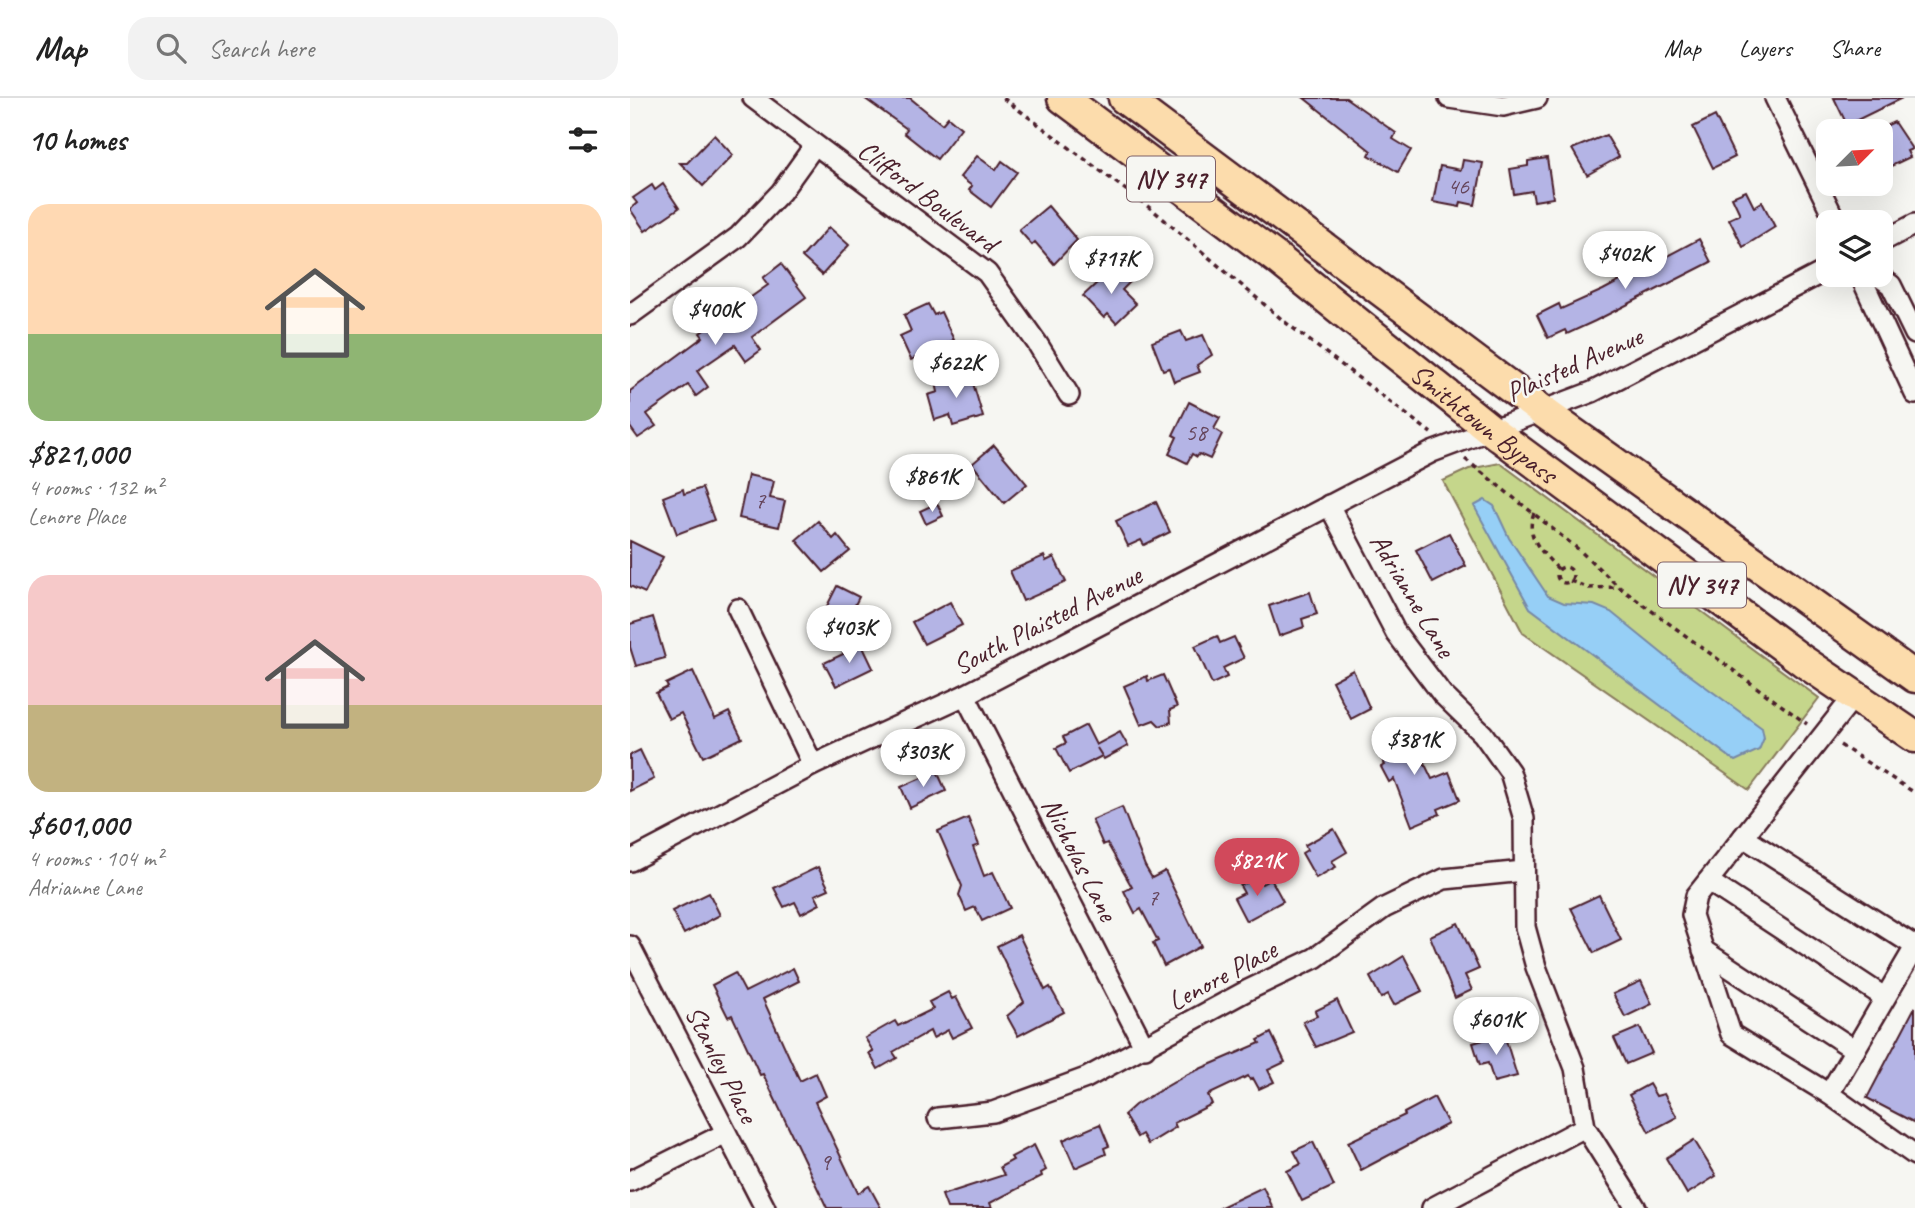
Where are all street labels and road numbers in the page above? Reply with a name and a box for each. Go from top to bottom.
street label: Clifford Boulevard [851,132,1008,262]
road number: NY 347 [1127,156,1215,202]
street label: Plaisted Avenue [1500,318,1649,410]
street label: Smithtown Bypass [1404,355,1566,492]
street label: Adrianne Lane [1362,527,1465,665]
street label: South Plaisted Avenue [947,557,1149,683]
road number: NY 347 [1658,562,1746,607]
street label: Nicholas Lane [1034,792,1127,928]
street label: Lenore Place [1161,931,1284,1018]
street label: Stanley Place [678,999,767,1130]

